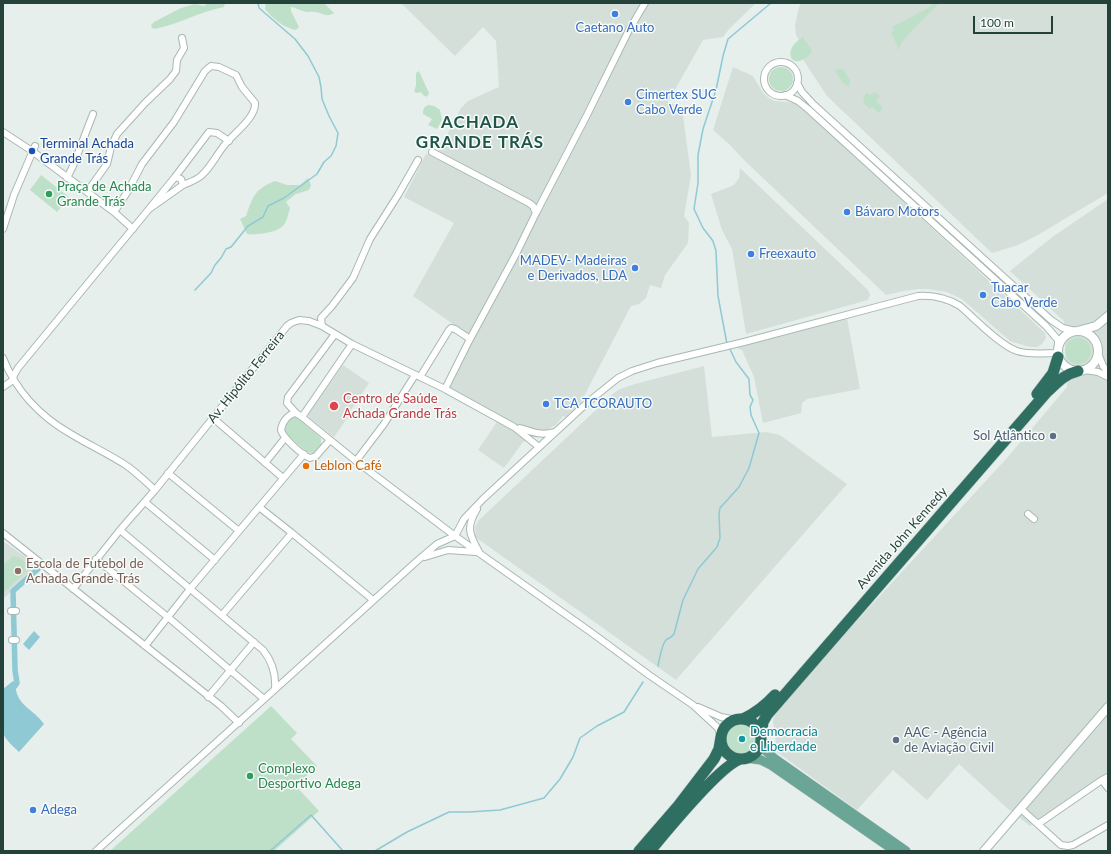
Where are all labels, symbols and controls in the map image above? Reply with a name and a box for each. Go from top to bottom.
scale bar [975,8,1055,34]
marker: Caetano Auto [610,9,620,19]
text: 100 m [980,15,1014,30]
place label: Caetano Auto [576,20,654,36]
place label: Cimertex SUC Cabo Verde [636,87,717,118]
marker: Cimertex SUC Cabo Verde [623,97,633,107]
district label: ACHADA GRANDE TRÁS [416,113,544,153]
place label: Terminal Achada Grande Trás [40,136,134,167]
marker: Terminal Achada Grande Trás [27,146,37,156]
place label: Praça de Achada Grande Trás [57,179,152,210]
marker: Praça de Achada Grande Trás [44,189,54,199]
place label: Bávaro Motors [855,204,939,220]
marker: Bávaro Motors [842,207,852,217]
place label: Freexauto [759,246,816,262]
marker: Freexauto [746,249,756,259]
place label: MADEV- Madeiras e Derivados, LDA [520,253,627,284]
marker: MADEV- Madeiras e Derivados, LDA [630,263,640,273]
place label: Tuacar Cabo Verde [991,280,1057,311]
marker: Tuacar Cabo Verde [978,290,988,300]
street label: Av. Hipólito Ferreira [204,328,288,426]
place label: Centro de Saúde Achada Grande Trás [343,391,457,422]
place label: TCA TCORAUTO [554,396,652,412]
marker: TCA TCORAUTO [541,399,551,409]
marker: Centro de Saúde Achada Grande Trás [328,400,340,412]
place label: Sol Atlântico [973,428,1045,444]
marker: Sol Atlântico [1048,431,1058,441]
place label: Leblon Café [314,458,382,474]
marker: Leblon Café [301,461,311,471]
street label: Avenida John Kennedy [853,484,951,592]
place label: Escola de Futebol de Achada Grande Trás [26,556,144,587]
marker: Escola de Futebol de Achada Grande Trás [13,566,23,576]
place label: Democracia e Liberdade [750,724,818,755]
place label: AAC - Agência de Aviação Civil [904,725,994,756]
marker: Democracia e Liberdade [737,734,747,744]
marker: AAC - Agência de Aviação Civil [891,735,901,745]
place label: Complexo Desportivo Adega [258,761,361,792]
marker: Complexo Desportivo Adega [245,771,255,781]
place label: Adega [41,802,77,818]
marker: Adega [28,805,38,815]

